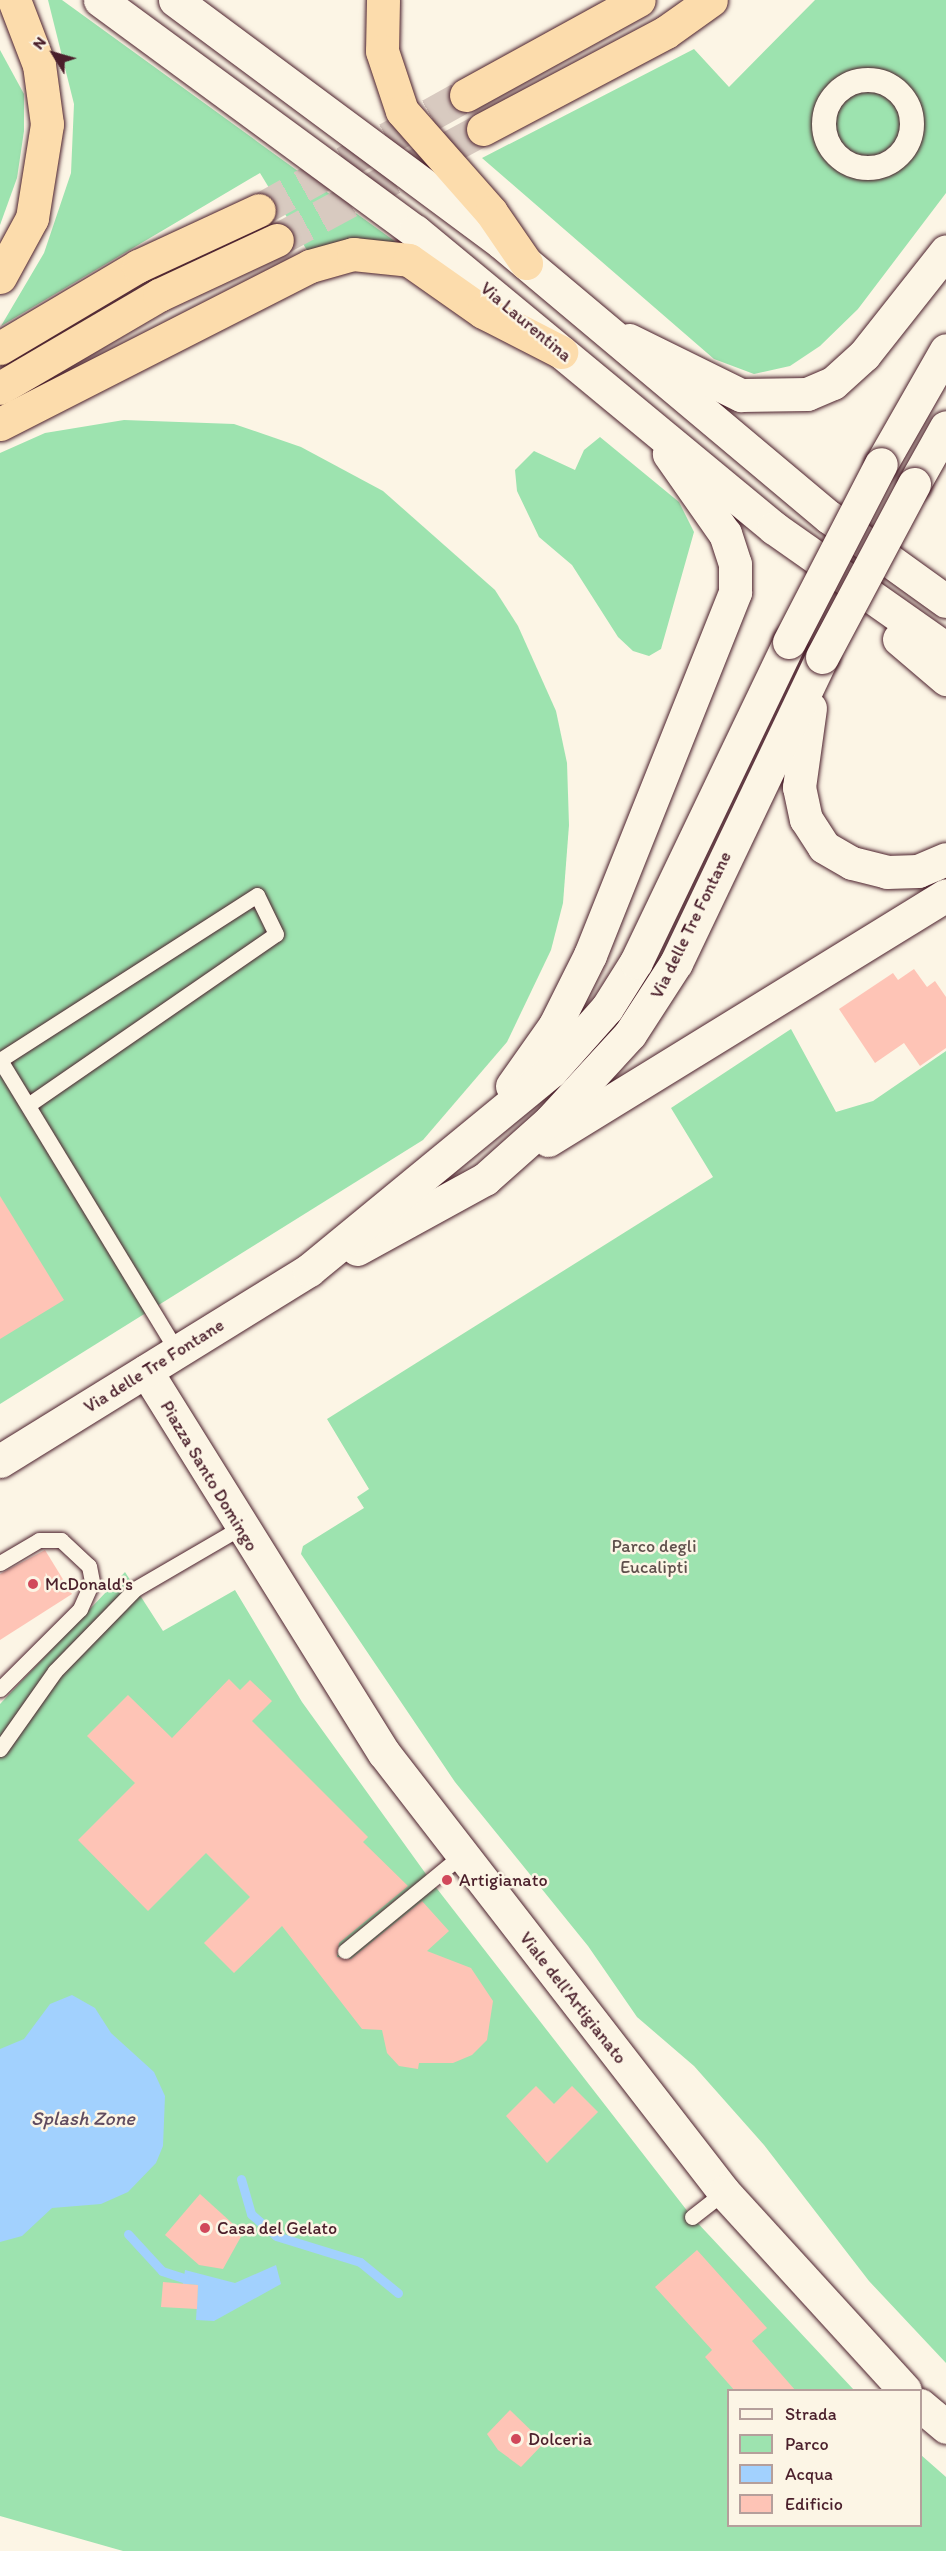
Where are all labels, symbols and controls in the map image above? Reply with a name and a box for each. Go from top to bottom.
north arrow [24,24,84,84]
text: N [28,33,50,53]
street label: Via Laurentina [476,278,576,366]
street label: Via delle Tre Fontane [646,848,736,1002]
street label: Via delle Tre Fontane [80,1314,228,1418]
street label: Piazza Santo Domingo [155,1397,263,1555]
park label: Parco degli Eucalipti [612,1536,696,1578]
place label: McDonald's [45,1573,133,1595]
marker: McDonald's [26,1577,40,1591]
place label: Artigianato [459,1869,548,1891]
marker: Artigianato [440,1873,454,1887]
street label: Viale dell'Artigianato [514,1927,632,2069]
water label: Splash Zone [31,2106,135,2130]
place label: Casa del Gelato [217,2217,337,2239]
marker: Casa del Gelato [198,2221,212,2235]
legend [727,2389,922,2527]
text: Strada [785,2403,837,2425]
place label: Dolceria [528,2428,592,2450]
marker: Dolceria [509,2432,523,2446]
text: Parco [785,2433,829,2455]
text: Acqua [785,2463,833,2485]
text: Edificio [785,2493,843,2515]

